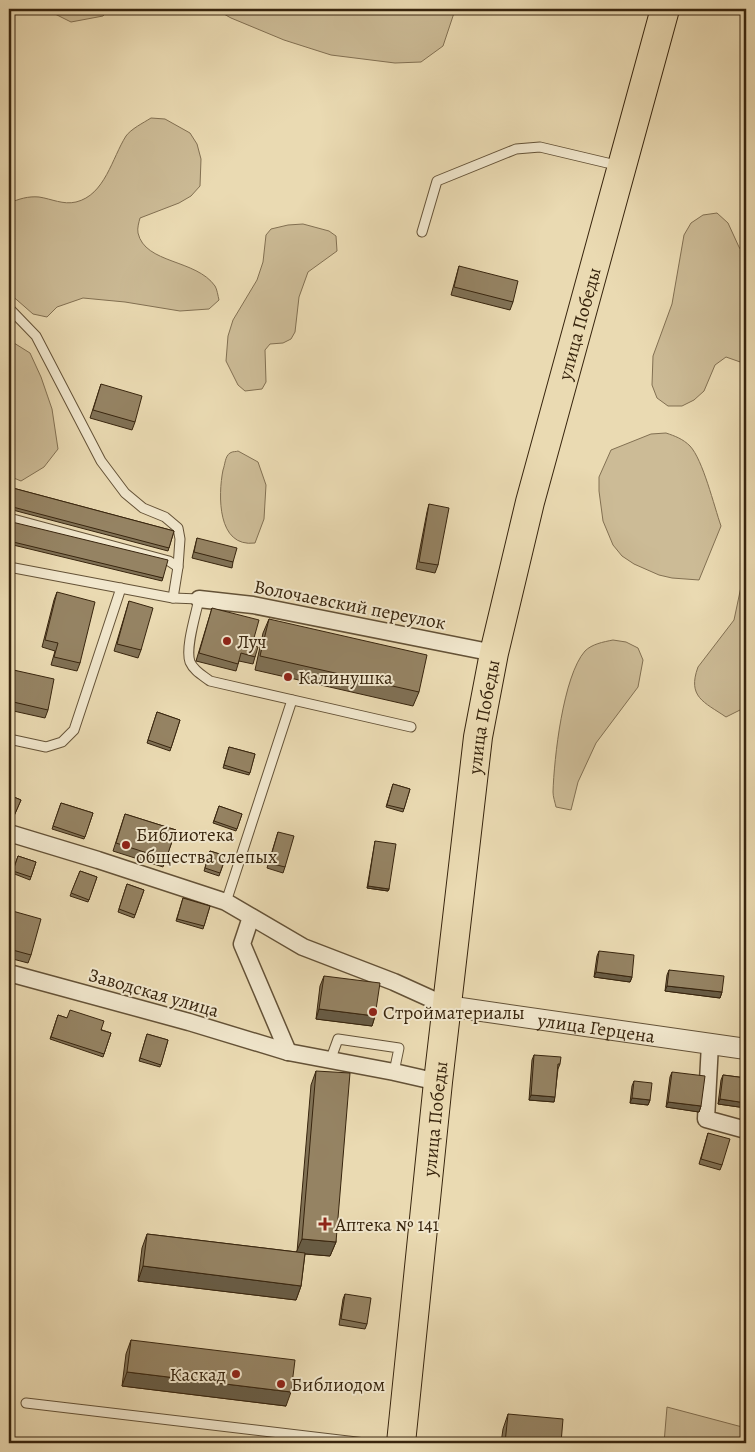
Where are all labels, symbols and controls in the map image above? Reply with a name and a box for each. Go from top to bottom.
street label: улица Победы [552,265,608,384]
street label: Волочаевский переулок [252,574,448,636]
place label: Луч [237,629,267,655]
marker: Луч [221,635,233,647]
street label: улица Победы [462,657,506,776]
place label: Калинушка [298,665,393,691]
marker: Калинушка [282,671,294,683]
place label: Библиотека общества слепых [136,822,278,870]
marker: Библиотека общества слепых [120,839,132,851]
street label: Заводская улица [85,962,222,1024]
place label: Стройматериалы [383,1000,525,1026]
marker: Стройматериалы [367,1006,379,1018]
street label: улица Герцена [535,1007,657,1050]
street label: улица Победы [416,1060,454,1179]
place label: Аптека № 141 [334,1212,440,1238]
marker: Аптека № 141 [319,1218,331,1230]
place label: Каскад [170,1362,226,1388]
marker: Каскад [230,1368,242,1380]
place label: Библиодом [291,1372,385,1398]
marker: Библиодом [275,1378,287,1390]

